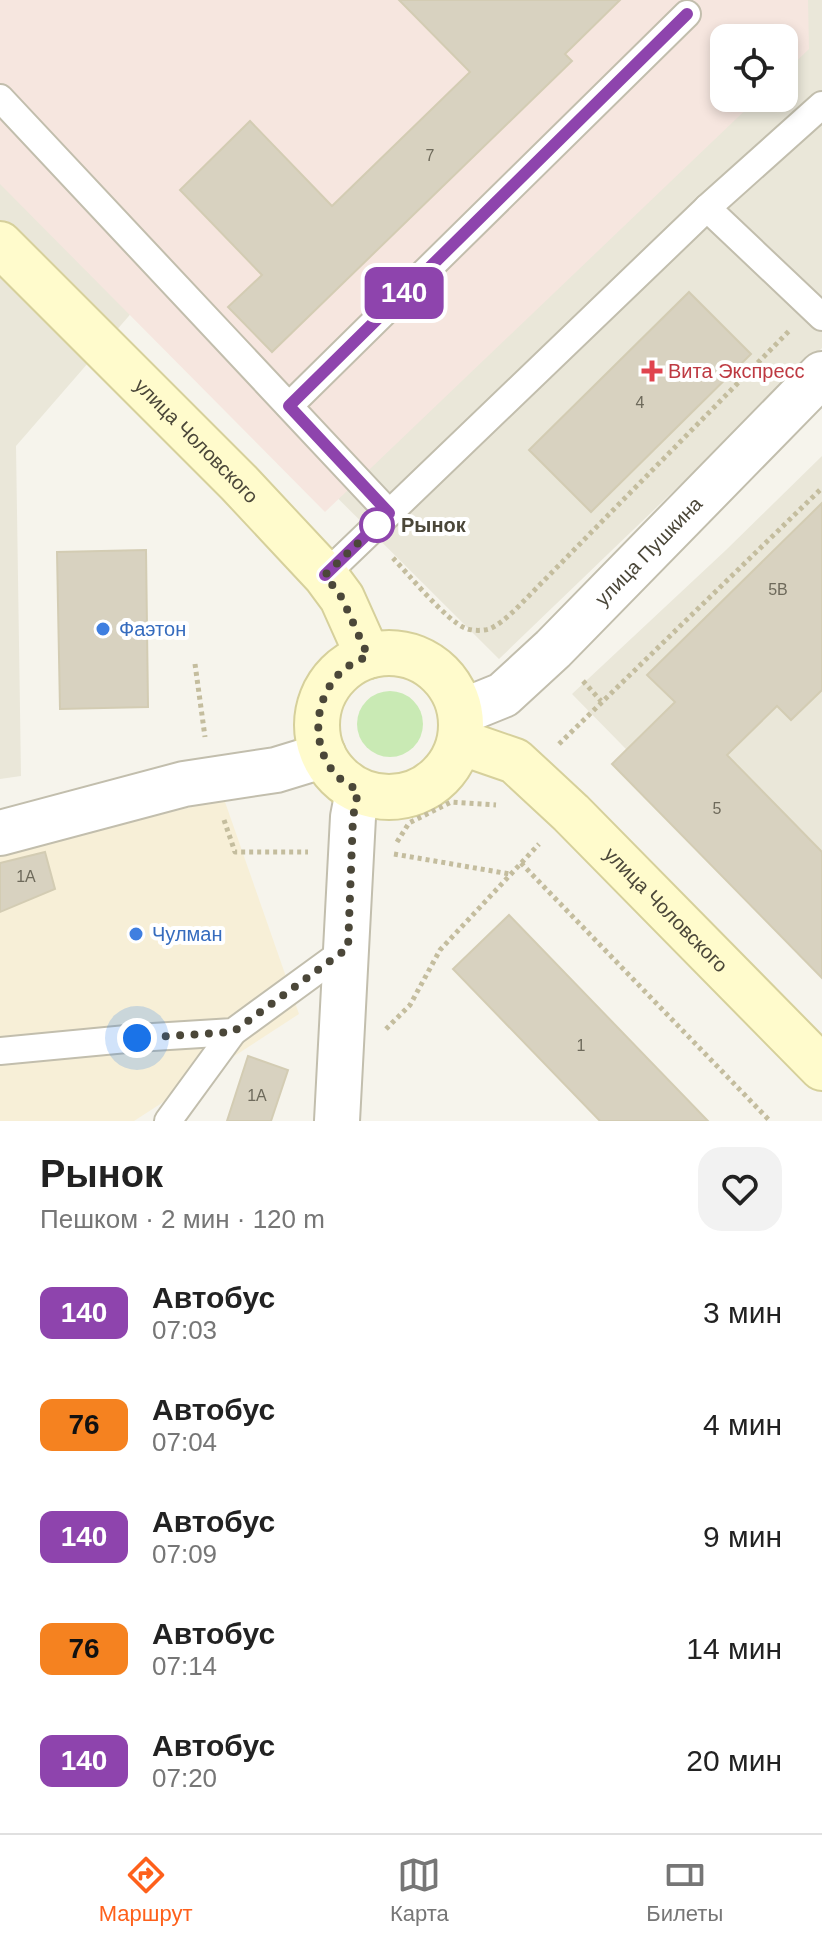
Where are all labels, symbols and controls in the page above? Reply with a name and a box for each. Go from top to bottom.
map controls [710,24,798,112]
button: locate [710,24,798,112]
house number: 7 [426,147,435,164]
line badge: 140 [358,267,450,319]
text: 140 [381,277,427,308]
place label: Вита Экспресс [668,360,805,382]
marker: Вита Экспресс [643,362,661,380]
street label: улица Чоловского [130,374,263,507]
house number: 4 [636,394,645,411]
street label: улица Пушкина [591,492,707,610]
marker: Рынок [360,508,394,542]
place label: Рынок [401,514,467,536]
house number: 5В [768,581,788,598]
place label: Фаэтон [119,618,186,640]
marker: Фаэтон [94,620,112,638]
house number: 5 [713,800,722,817]
street label: улица Чоловского [600,843,732,976]
house number: 1А [16,868,36,885]
place label: Чулман [152,923,222,945]
marker: Чулман [127,925,145,943]
your location [117,1018,157,1058]
house number: 1 [577,1037,586,1054]
house number: 1А [247,1087,267,1104]
button: heart [698,1147,782,1231]
text: Рынок [40,1153,163,1195]
text: Пешком · 2 мин · 120 m [40,1204,325,1234]
text: Автобус [152,1281,275,1314]
text: 3 мин [703,1296,782,1329]
text: 140 [61,1297,107,1328]
text: 07:03 [152,1315,217,1345]
text: Автобус [152,1393,275,1426]
text: 4 мин [703,1408,782,1441]
text: 76 [68,1409,100,1440]
text: 07:04 [152,1427,217,1457]
text: Автобус [152,1505,275,1538]
text: 9 мин [703,1520,782,1553]
text: 140 [61,1521,107,1552]
text: 07:09 [152,1539,217,1569]
text: Автобус [152,1617,275,1650]
text: 14 мин [686,1632,782,1665]
text: 76 [68,1633,100,1664]
text: 07:14 [152,1651,217,1681]
text: Автобус [152,1729,275,1762]
text: 20 мин [686,1744,782,1777]
text: 140 [61,1745,107,1776]
text: 07:20 [152,1763,217,1793]
tab: Маршрут [99,1853,192,1927]
tab: Карта [390,1853,449,1927]
tab: Билеты [646,1853,723,1927]

